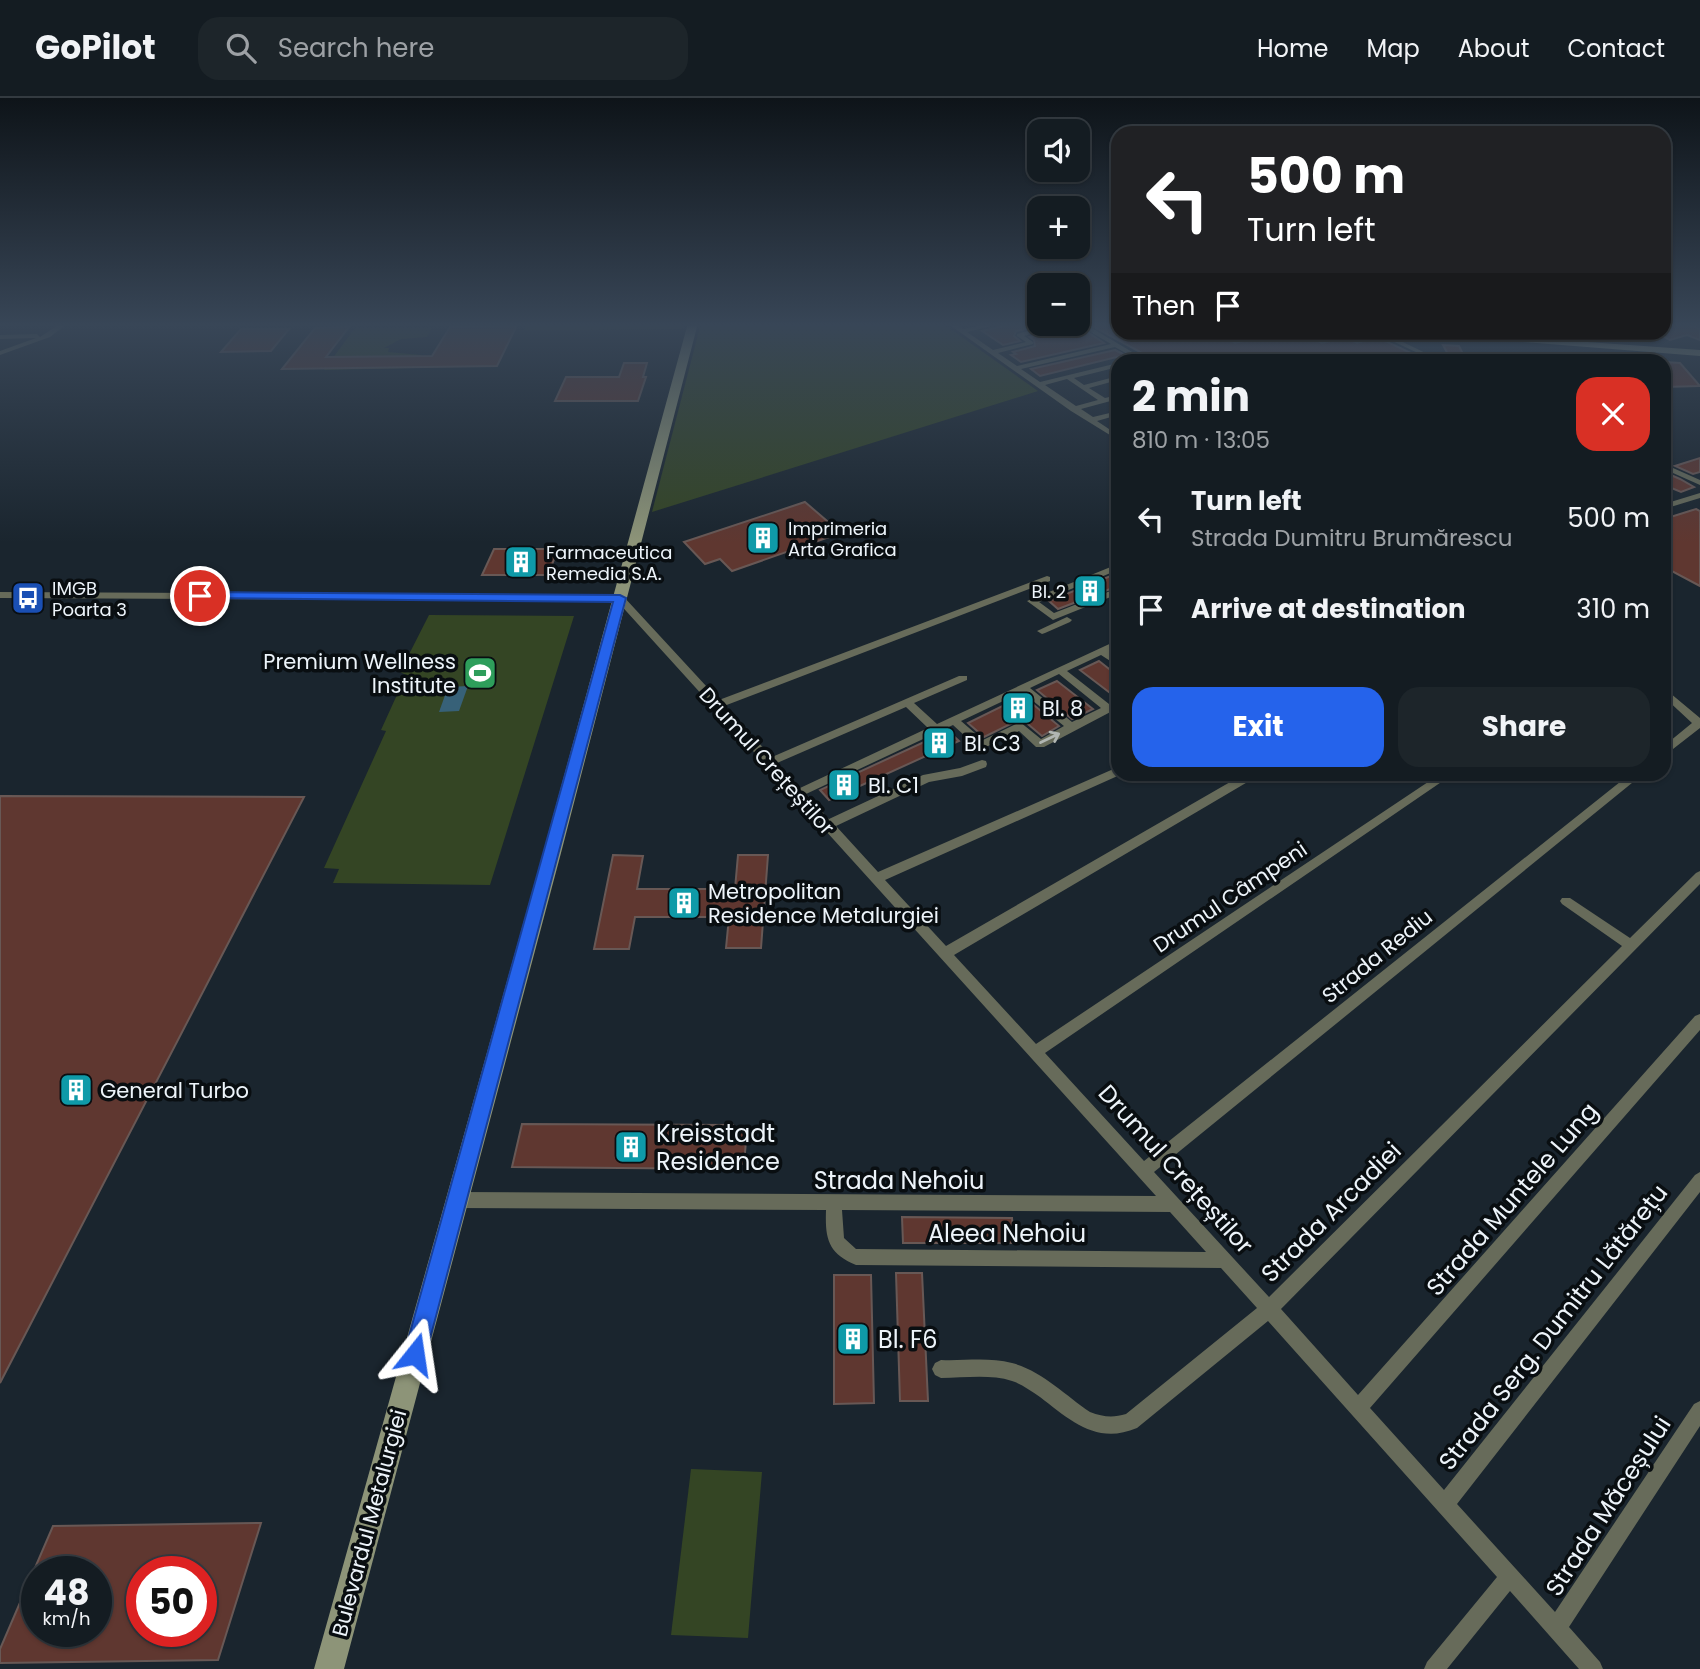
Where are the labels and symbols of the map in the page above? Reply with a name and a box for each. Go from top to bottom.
place label: Imprimeria Arta Grafica [788,516,897,562]
building icon: Imprimeria Arta Grafica [744,519,782,557]
place label: Farmaceutica Remedia S.A. [546,540,672,586]
building icon: Farmaceutica Remedia S.A. [502,543,540,581]
pin [170,566,230,626]
building icon: Bl. 2 [1071,572,1109,610]
place label: IMGB Poarta 3 [52,576,127,622]
bus stop icon: IMGB Poarta 3 [9,579,47,617]
place label: Bl. 2 [1032,579,1066,604]
place label: Premium Wellness Institute [263,647,456,700]
sports icon: Premium Wellness Institute [461,654,499,692]
street label: Drumul Crețeștilor [693,681,841,841]
building icon: Bl. 8 [999,689,1037,727]
place label: Bl. 8 [1042,694,1083,723]
building icon: Bl. C3 [920,724,958,762]
place label: Bl. C3 [964,729,1021,758]
one-way arrow [1039,731,1060,744]
building icon: Bl. C1 [825,766,863,804]
place label: Bl. C1 [868,771,919,800]
street label: Drumul Câmpeni [1147,835,1313,959]
place label: Metropolitan Residence Metalurgiei [708,877,939,930]
building icon: Metropolitan Residence Metalurgiei [665,884,703,922]
street label: Strada Rediu [1316,902,1438,1010]
building icon: General Turbo [57,1071,95,1109]
place label: General Turbo [100,1076,249,1105]
street label: Drumul Crețeștilor [1091,1077,1261,1261]
street label: Strada Muntele Lung [1419,1095,1605,1303]
place label: Kreisstadt Residence [656,1117,780,1178]
building icon: Kreisstadt Residence [612,1128,650,1166]
street label: Strada Arcadiei [1254,1135,1408,1289]
street label: Strada Nehoiu [814,1164,984,1197]
street label: Strada Serg. Dumitru Lătărețu [1431,1177,1675,1477]
street label: Aleea Nehoiu [928,1217,1086,1250]
position arrow [378,1317,452,1391]
building icon: Bl. F6 [834,1320,872,1358]
place label: Bl. F6 [878,1323,937,1356]
street label: Bulevardul Metalurgiei [325,1406,413,1640]
street label: Strada Măceșului [1537,1410,1679,1602]
speed limit sign: 50 [126,1556,217,1647]

